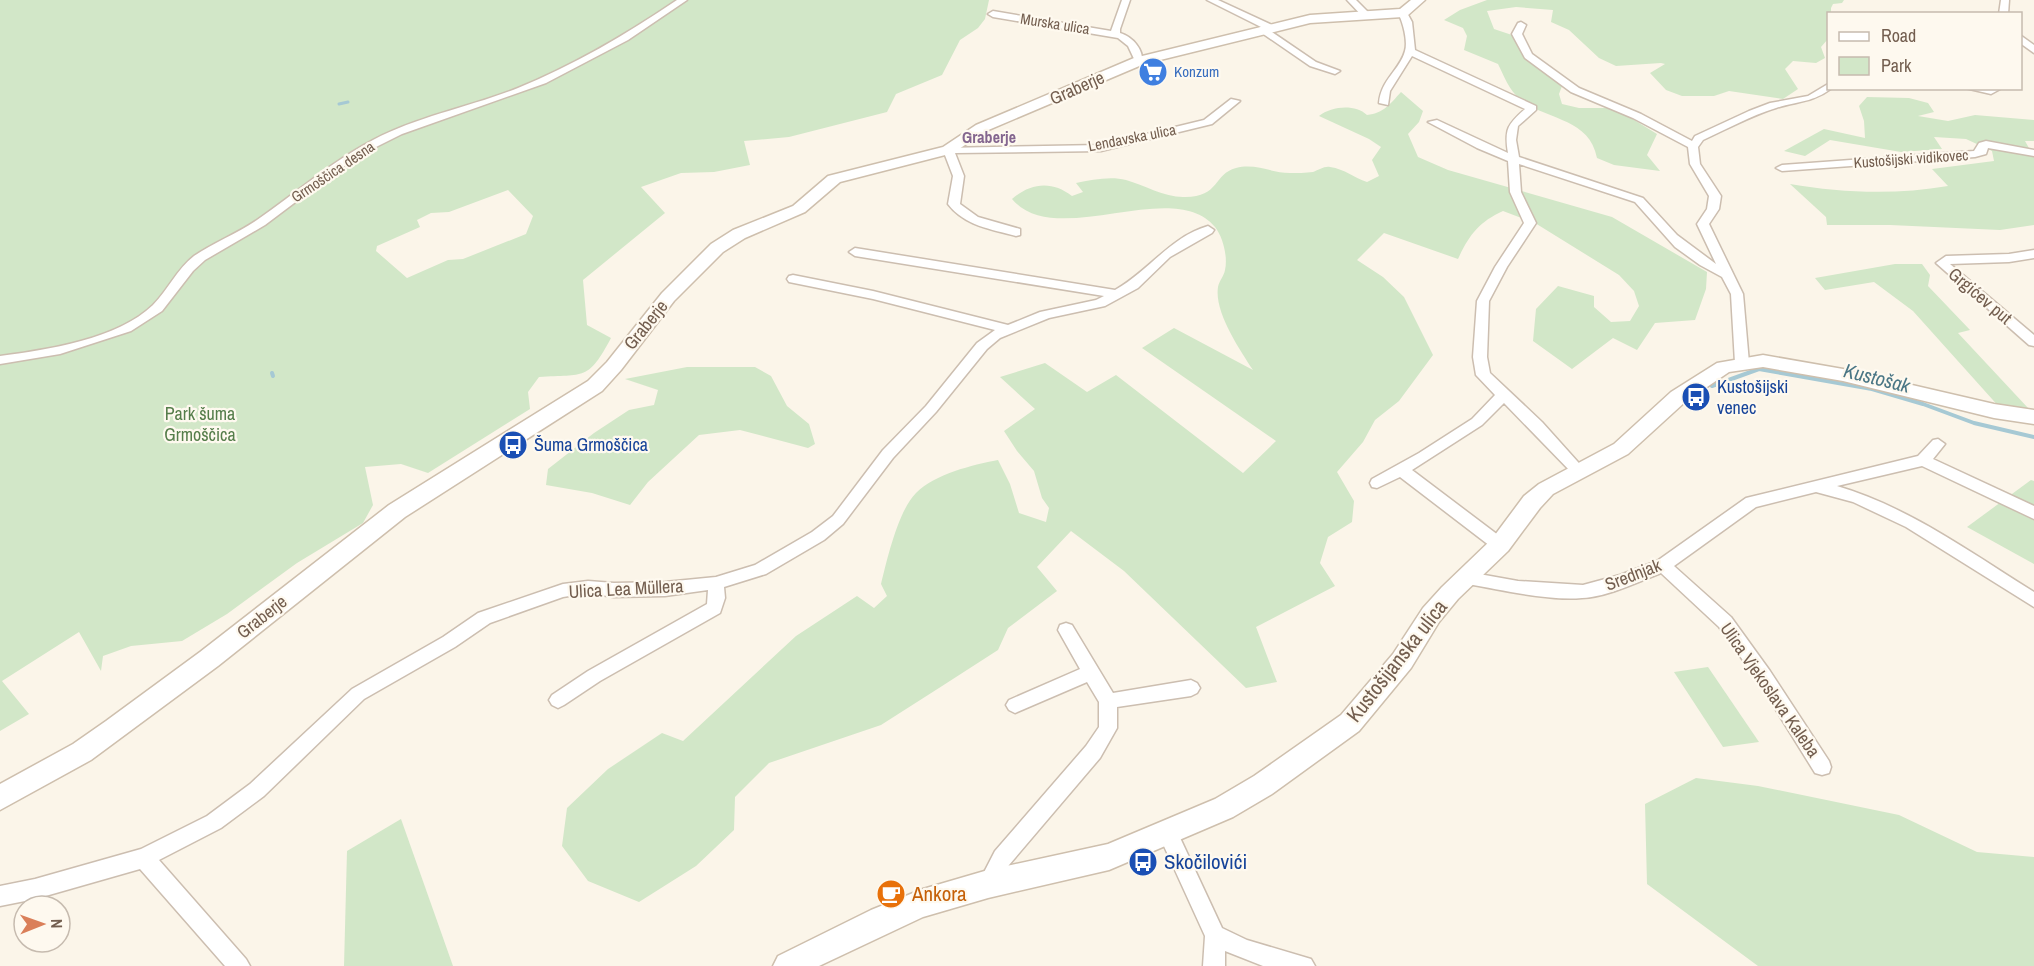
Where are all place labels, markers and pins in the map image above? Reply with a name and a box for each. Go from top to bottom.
supermarket icon: Konzum [1137,56,1169,88]
place label: Konzum [1174,61,1219,82]
place label: Kustošijski venec [1717,374,1788,420]
bus stop icon: Kustošijski venec [1680,381,1712,413]
bus stop icon: Šuma Grmoščica [497,429,529,461]
place label: Šuma Grmoščica [534,432,648,457]
bus stop icon: Skočilovići [1127,846,1159,878]
place label: Skočilovići [1164,847,1247,876]
cafe icon: Ankora [875,878,907,910]
place label: Ankora [911,879,967,908]

